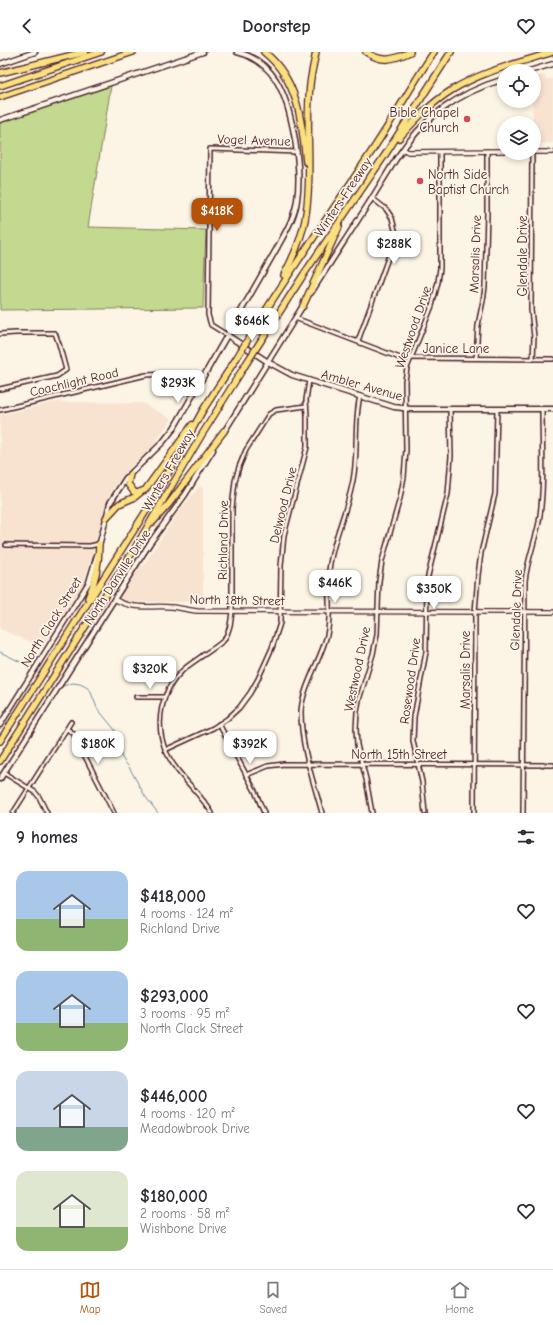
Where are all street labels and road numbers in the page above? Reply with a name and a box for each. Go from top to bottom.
street label: Vogel Avenue [217,131,291,149]
street label: Winters Freeway [311,155,375,239]
street label: Marsalis Drive [466,214,484,293]
street label: Glendale Drive [515,215,530,297]
street label: Westwood Drive [392,283,434,370]
street label: Janice Lane [423,341,490,356]
street label: Coachlight Road [28,365,120,399]
street label: Ambler Avenue [320,366,405,404]
street label: Winters Freeway [139,426,198,513]
street label: Delwood Drive [266,465,300,545]
street label: Richland Drive [215,499,231,580]
street label: North Danville Drive [81,526,154,627]
street label: Glendale Drive [507,569,525,651]
street label: North Clack Street [17,573,85,669]
street label: North 18th Street [189,592,286,608]
street label: Westwood Drive [341,625,373,713]
street label: Marsalis Drive [458,630,473,709]
street label: Rosewood Drive [397,637,424,725]
street label: North 15th Street [351,747,448,762]

